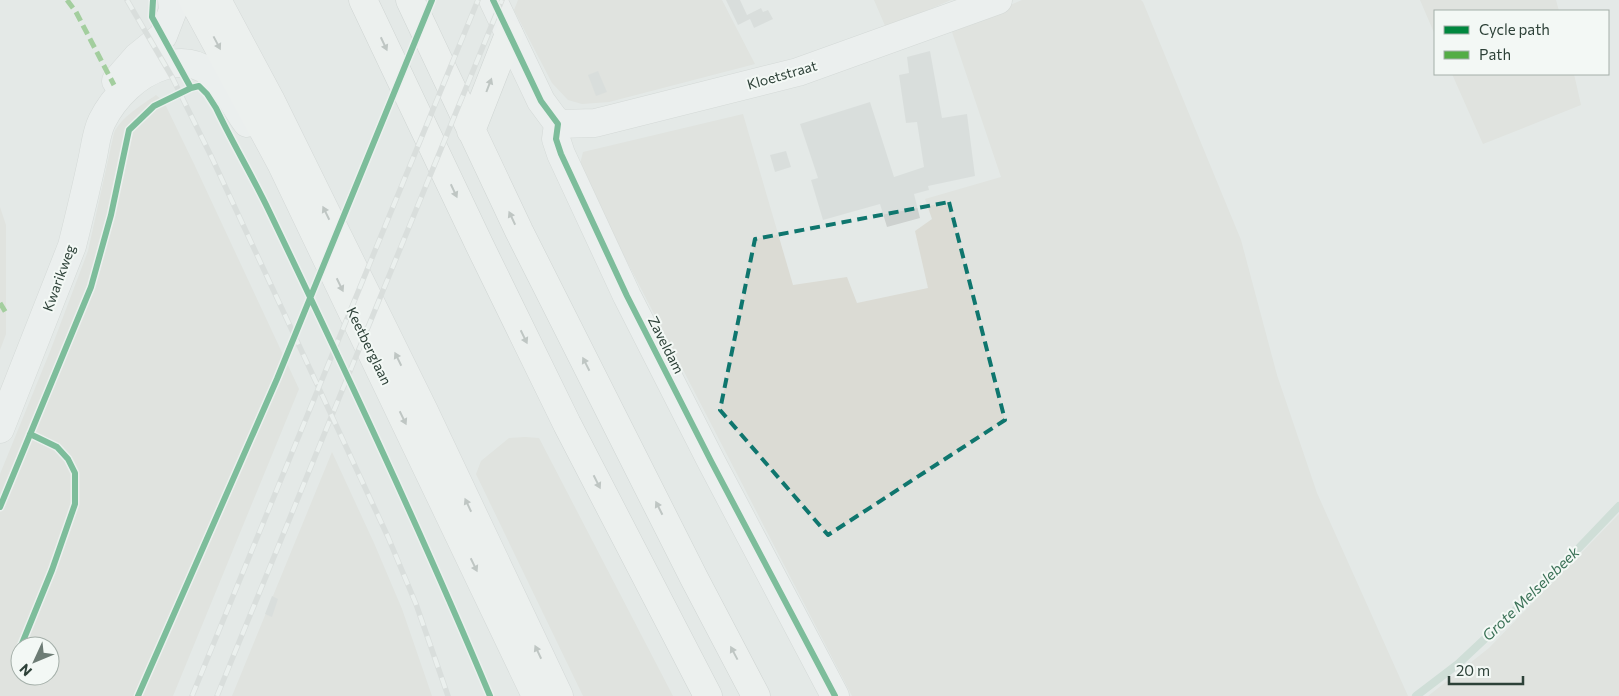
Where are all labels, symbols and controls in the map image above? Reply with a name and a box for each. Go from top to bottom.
legend [1434,10,1609,75]
text: Cycle path [1479,20,1550,38]
one-way arrow [213,35,221,50]
one-way arrow [380,37,388,51]
text: Path [1479,45,1511,63]
street label: Kloetstraat [745,56,819,93]
one-way arrow [486,78,493,93]
one-way arrow [450,184,458,198]
one-way arrow [322,206,330,220]
one-way arrow [508,211,516,225]
street label: Kwarikweg [39,242,79,314]
one-way arrow [335,278,344,293]
street label: Keetberglaan [343,304,396,387]
street label: Zaveldam [645,313,688,376]
one-way arrow [521,330,529,344]
one-way arrow [394,351,402,366]
one-way arrow [582,356,590,371]
one-way arrow [400,411,408,425]
one-way arrow [593,475,601,490]
one-way arrow [464,498,472,512]
one-way arrow [655,501,663,516]
water label: Grote Melselebeek [1478,542,1583,644]
one-way arrow [470,558,478,572]
north arrow [10,636,60,686]
one-way arrow [533,645,541,659]
one-way arrow [730,646,738,660]
scale bar [1449,654,1523,686]
text: N [16,661,35,680]
text: 20 m [1456,661,1490,679]

